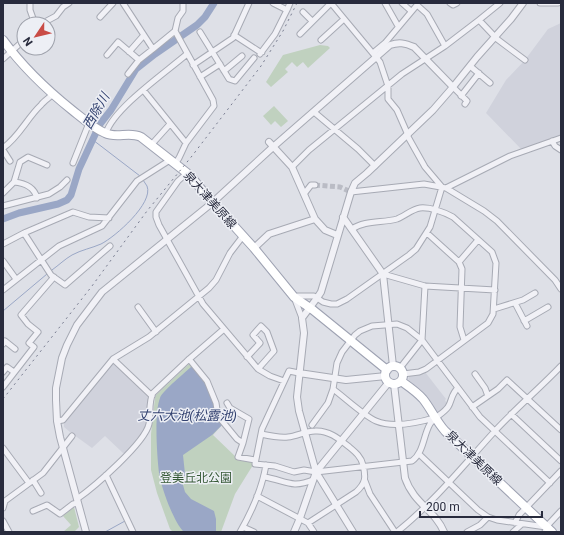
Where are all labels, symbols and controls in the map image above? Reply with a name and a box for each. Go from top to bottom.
north arrow [16,16,56,56]
text: N [21,34,36,48]
water label: 西除川 [80,89,113,132]
street label: 泉大津美原線 [181,169,239,231]
water label: 丈六大池(松露池) [137,408,237,423]
street label: 泉大津美原線 [443,428,505,488]
park label: 登美丘北公園 [160,471,232,485]
scale bar [420,493,542,519]
text: 200 m [426,500,460,514]

